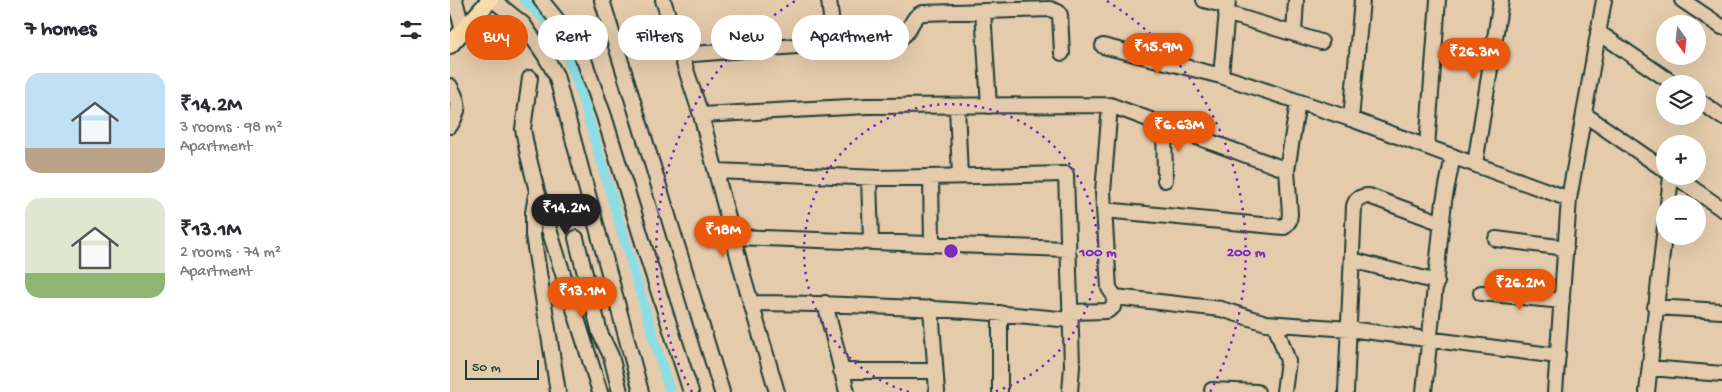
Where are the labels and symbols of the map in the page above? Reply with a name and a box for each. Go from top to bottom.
north arrow [1656,15,1706,65]
pin: ₹15.9M [1117,32,1199,75]
pin: ₹26.3M [1433,38,1515,80]
pin: ₹6.63M [1138,110,1220,153]
pin: ₹14.2M [525,194,607,236]
pin: ₹18M [693,216,753,258]
centre of rings [942,242,960,260]
text: 100 m [1078,244,1117,262]
text: 200 m [1227,244,1266,262]
pin: ₹26.2M [1479,268,1561,311]
pin: ₹13.1M [541,276,623,319]
scale bar [465,357,539,380]

